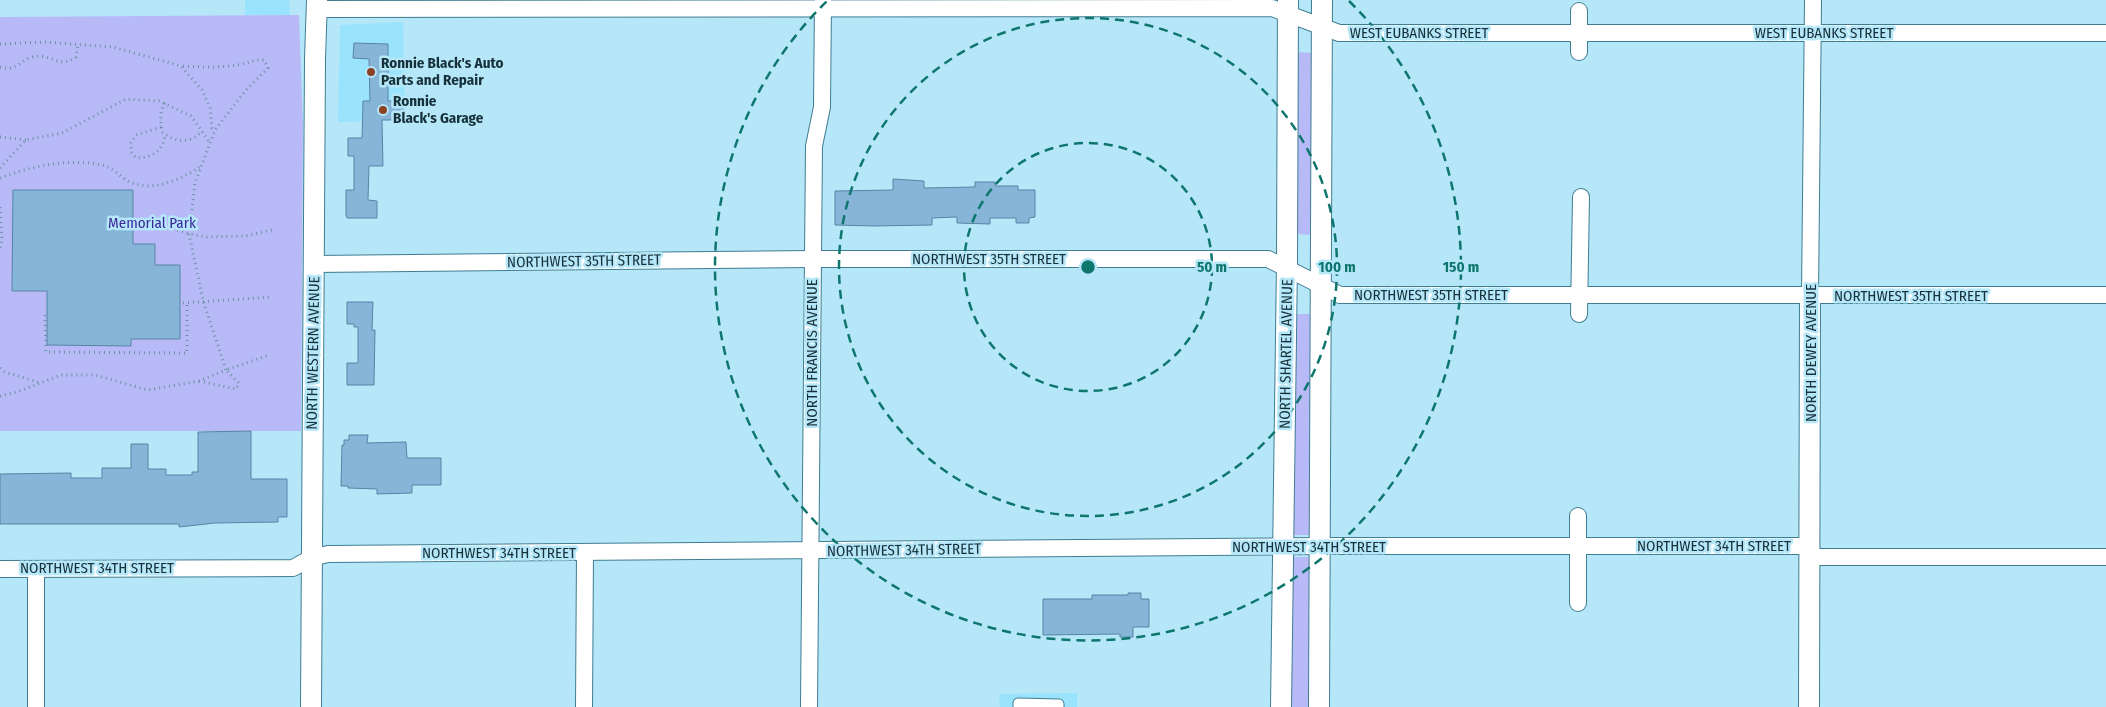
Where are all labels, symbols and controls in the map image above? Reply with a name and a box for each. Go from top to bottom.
street label: WEST EUBANKS STREET [1350,24,1488,42]
street label: WEST EUBANKS STREET [1755,24,1893,42]
place label: Ronnie Black's Auto Parts and Repair [381,54,503,89]
marker: Ronnie Black's Auto Parts and Repair [365,66,377,78]
place label: Ronnie Black's Garage [393,92,484,127]
marker: Ronnie Black's Garage [377,104,389,116]
park label: Memorial Park [108,214,196,232]
street label: NORTHWEST 35TH STREET [912,250,1066,268]
street label: NORTHWEST 35TH STREET [507,251,661,271]
centre of rings [1079,258,1097,276]
text: 50 m [1197,258,1227,276]
text: 100 m [1318,258,1356,276]
text: 150 m [1443,258,1479,276]
street label: NORTH WESTERN AVENUE [303,276,323,430]
street label: NORTH FRANCIS AVENUE [803,279,821,427]
street label: NORTH SHARTEL AVENUE [1276,279,1296,429]
street label: NORTH DEWEY AVENUE [1802,284,1820,422]
street label: NORTHWEST 35TH STREET [1354,286,1508,304]
street label: NORTHWEST 35TH STREET [1834,287,1988,305]
street label: NORTHWEST 34TH STREET [1637,537,1791,555]
street label: NORTHWEST 34TH STREET [1232,538,1386,556]
street label: NORTHWEST 34TH STREET [827,540,981,560]
street label: NORTHWEST 34TH STREET [422,544,576,562]
street label: NORTHWEST 34TH STREET [20,559,174,577]

